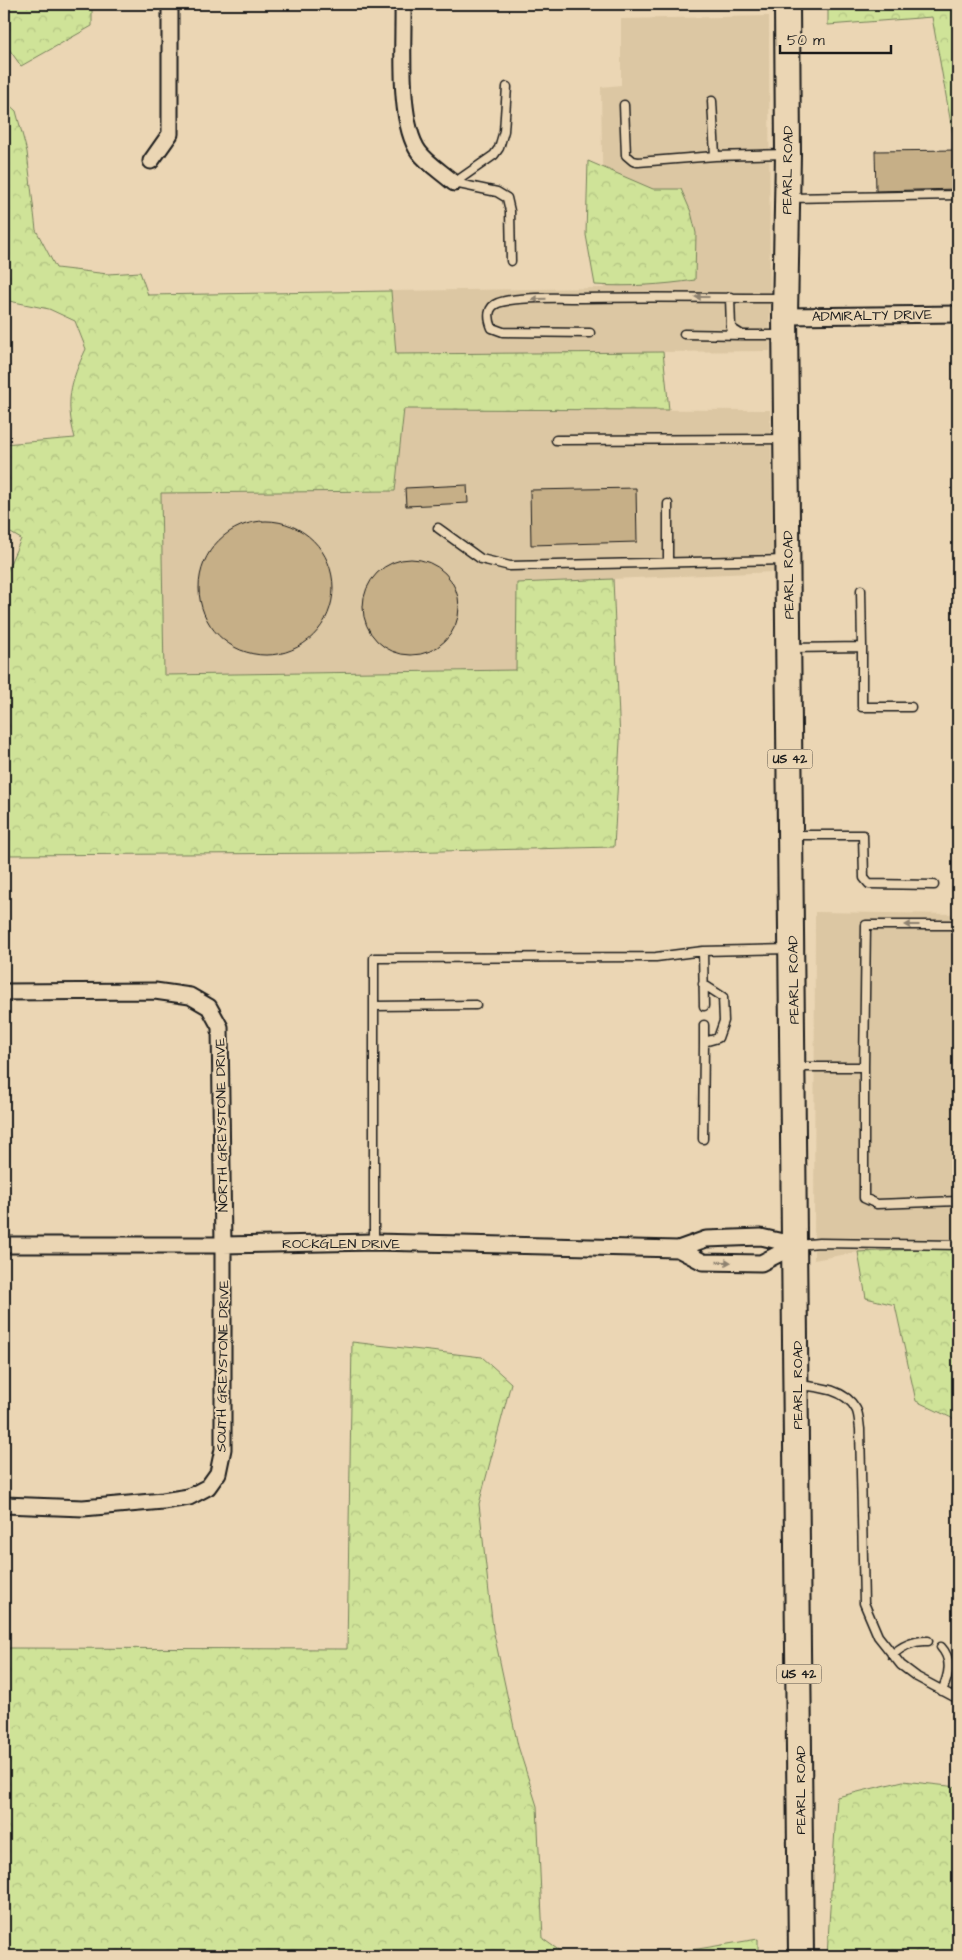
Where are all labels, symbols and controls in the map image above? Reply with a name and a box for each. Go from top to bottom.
scale bar [780,22,891,54]
text: 50 m [787,30,825,51]
street label: PEARL ROAD [777,125,799,215]
one-way arrow [694,293,710,301]
one-way arrow [531,295,547,303]
street label: ADMIRALTY DRIVE [812,305,933,327]
street label: PEARL ROAD [778,530,800,620]
road number: US 42 [768,750,812,769]
one-way arrow [904,921,920,929]
street label: PEARL ROAD [783,935,805,1025]
street label: NORTH GREYSTONE DRIVE [210,1037,234,1212]
street label: ROCKGLEN DRIVE [282,1234,401,1254]
one-way arrow [716,1258,732,1266]
street label: SOUTH GREYSTONE DRIVE [211,1279,235,1452]
street label: PEARL ROAD [788,1341,808,1429]
road number: US 42 [776,1665,822,1684]
street label: PEARL ROAD [791,1746,811,1834]

